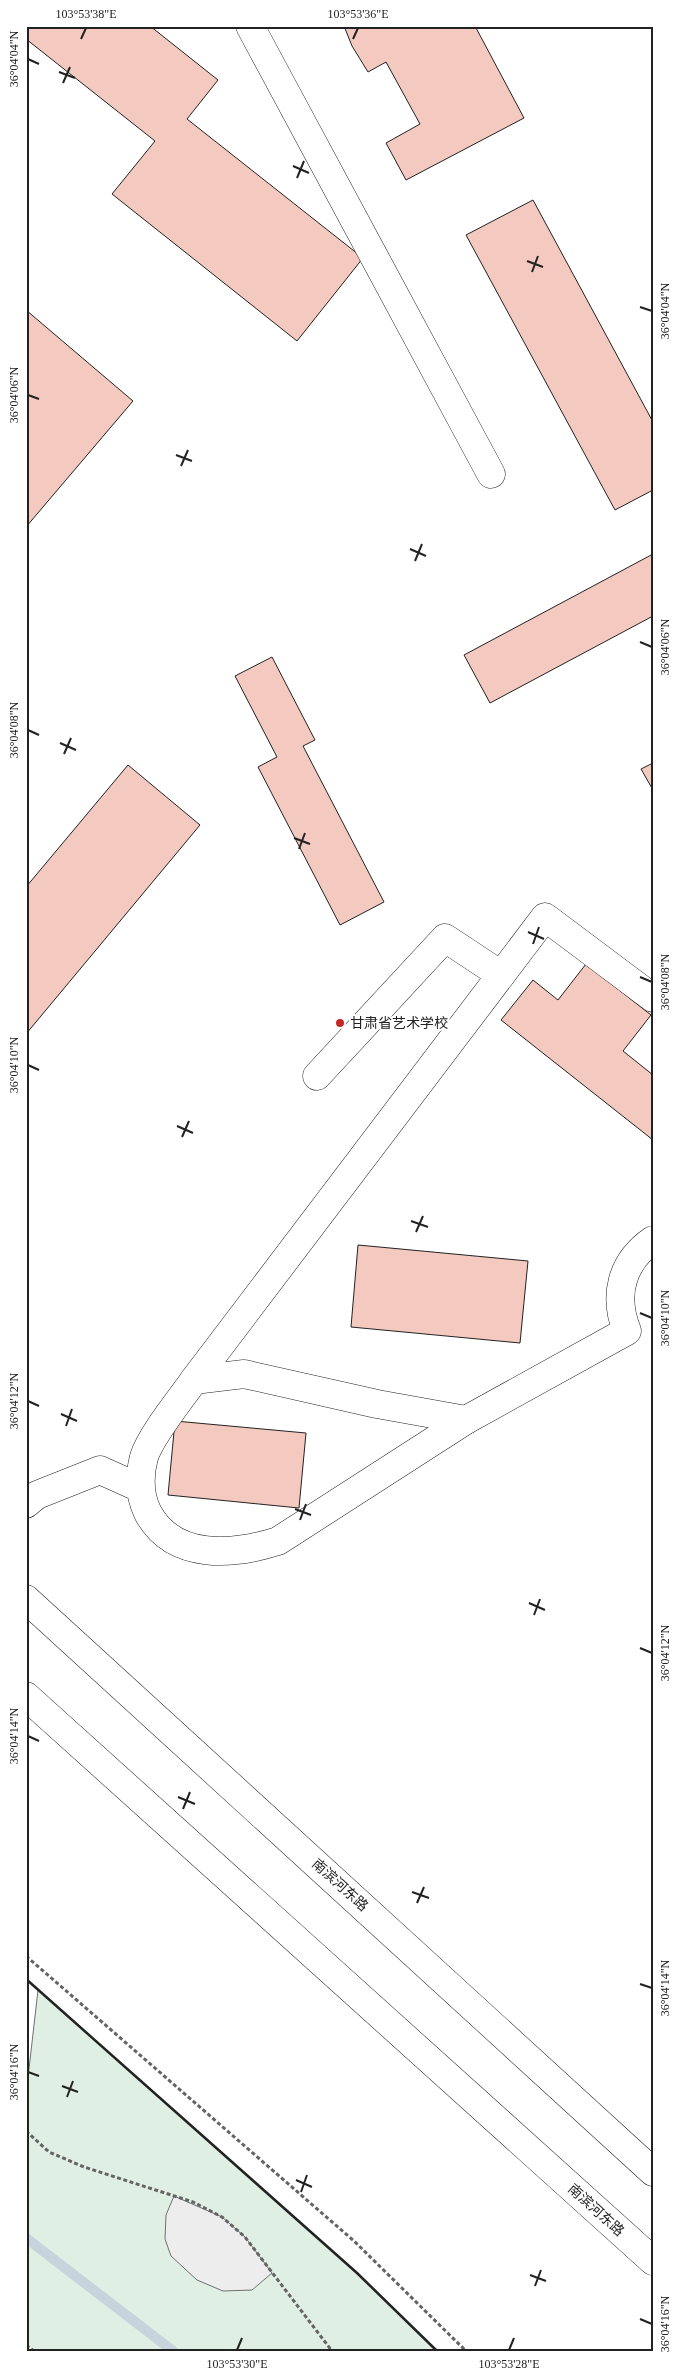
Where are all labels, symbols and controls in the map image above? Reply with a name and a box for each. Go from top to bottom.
text: 103°53'38"E [55,7,117,21]
text: 103°53'36"E [327,7,389,21]
text: 36°04'04"N [7,30,21,87]
text: 36°04'04"N [658,282,672,339]
text: 36°04'06"N [7,366,21,423]
text: 36°04'06"N [658,618,672,675]
text: 36°04'08"N [7,701,21,758]
text: 36°04'08"N [658,953,672,1010]
place label: 甘肃省艺术学校 [350,1015,448,1031]
marker: 甘肃省艺术学校 [334,1017,346,1029]
text: 36°04'10"N [7,1036,21,1093]
text: 36°04'10"N [658,1289,672,1346]
text: 36°04'12"N [7,1372,21,1429]
text: 36°04'12"N [658,1624,672,1681]
text: 36°04'14"N [7,1707,21,1764]
street label: 南滨河东路 [309,1856,371,1914]
text: 36°04'14"N [658,1959,672,2016]
text: 36°04'16"N [7,2043,21,2100]
street label: 南滨河东路 [565,2181,627,2239]
text: 36°04'16"N [658,2295,672,2352]
text: 103°53'30"E [206,2357,268,2371]
text: 103°53'28"E [478,2357,540,2371]

